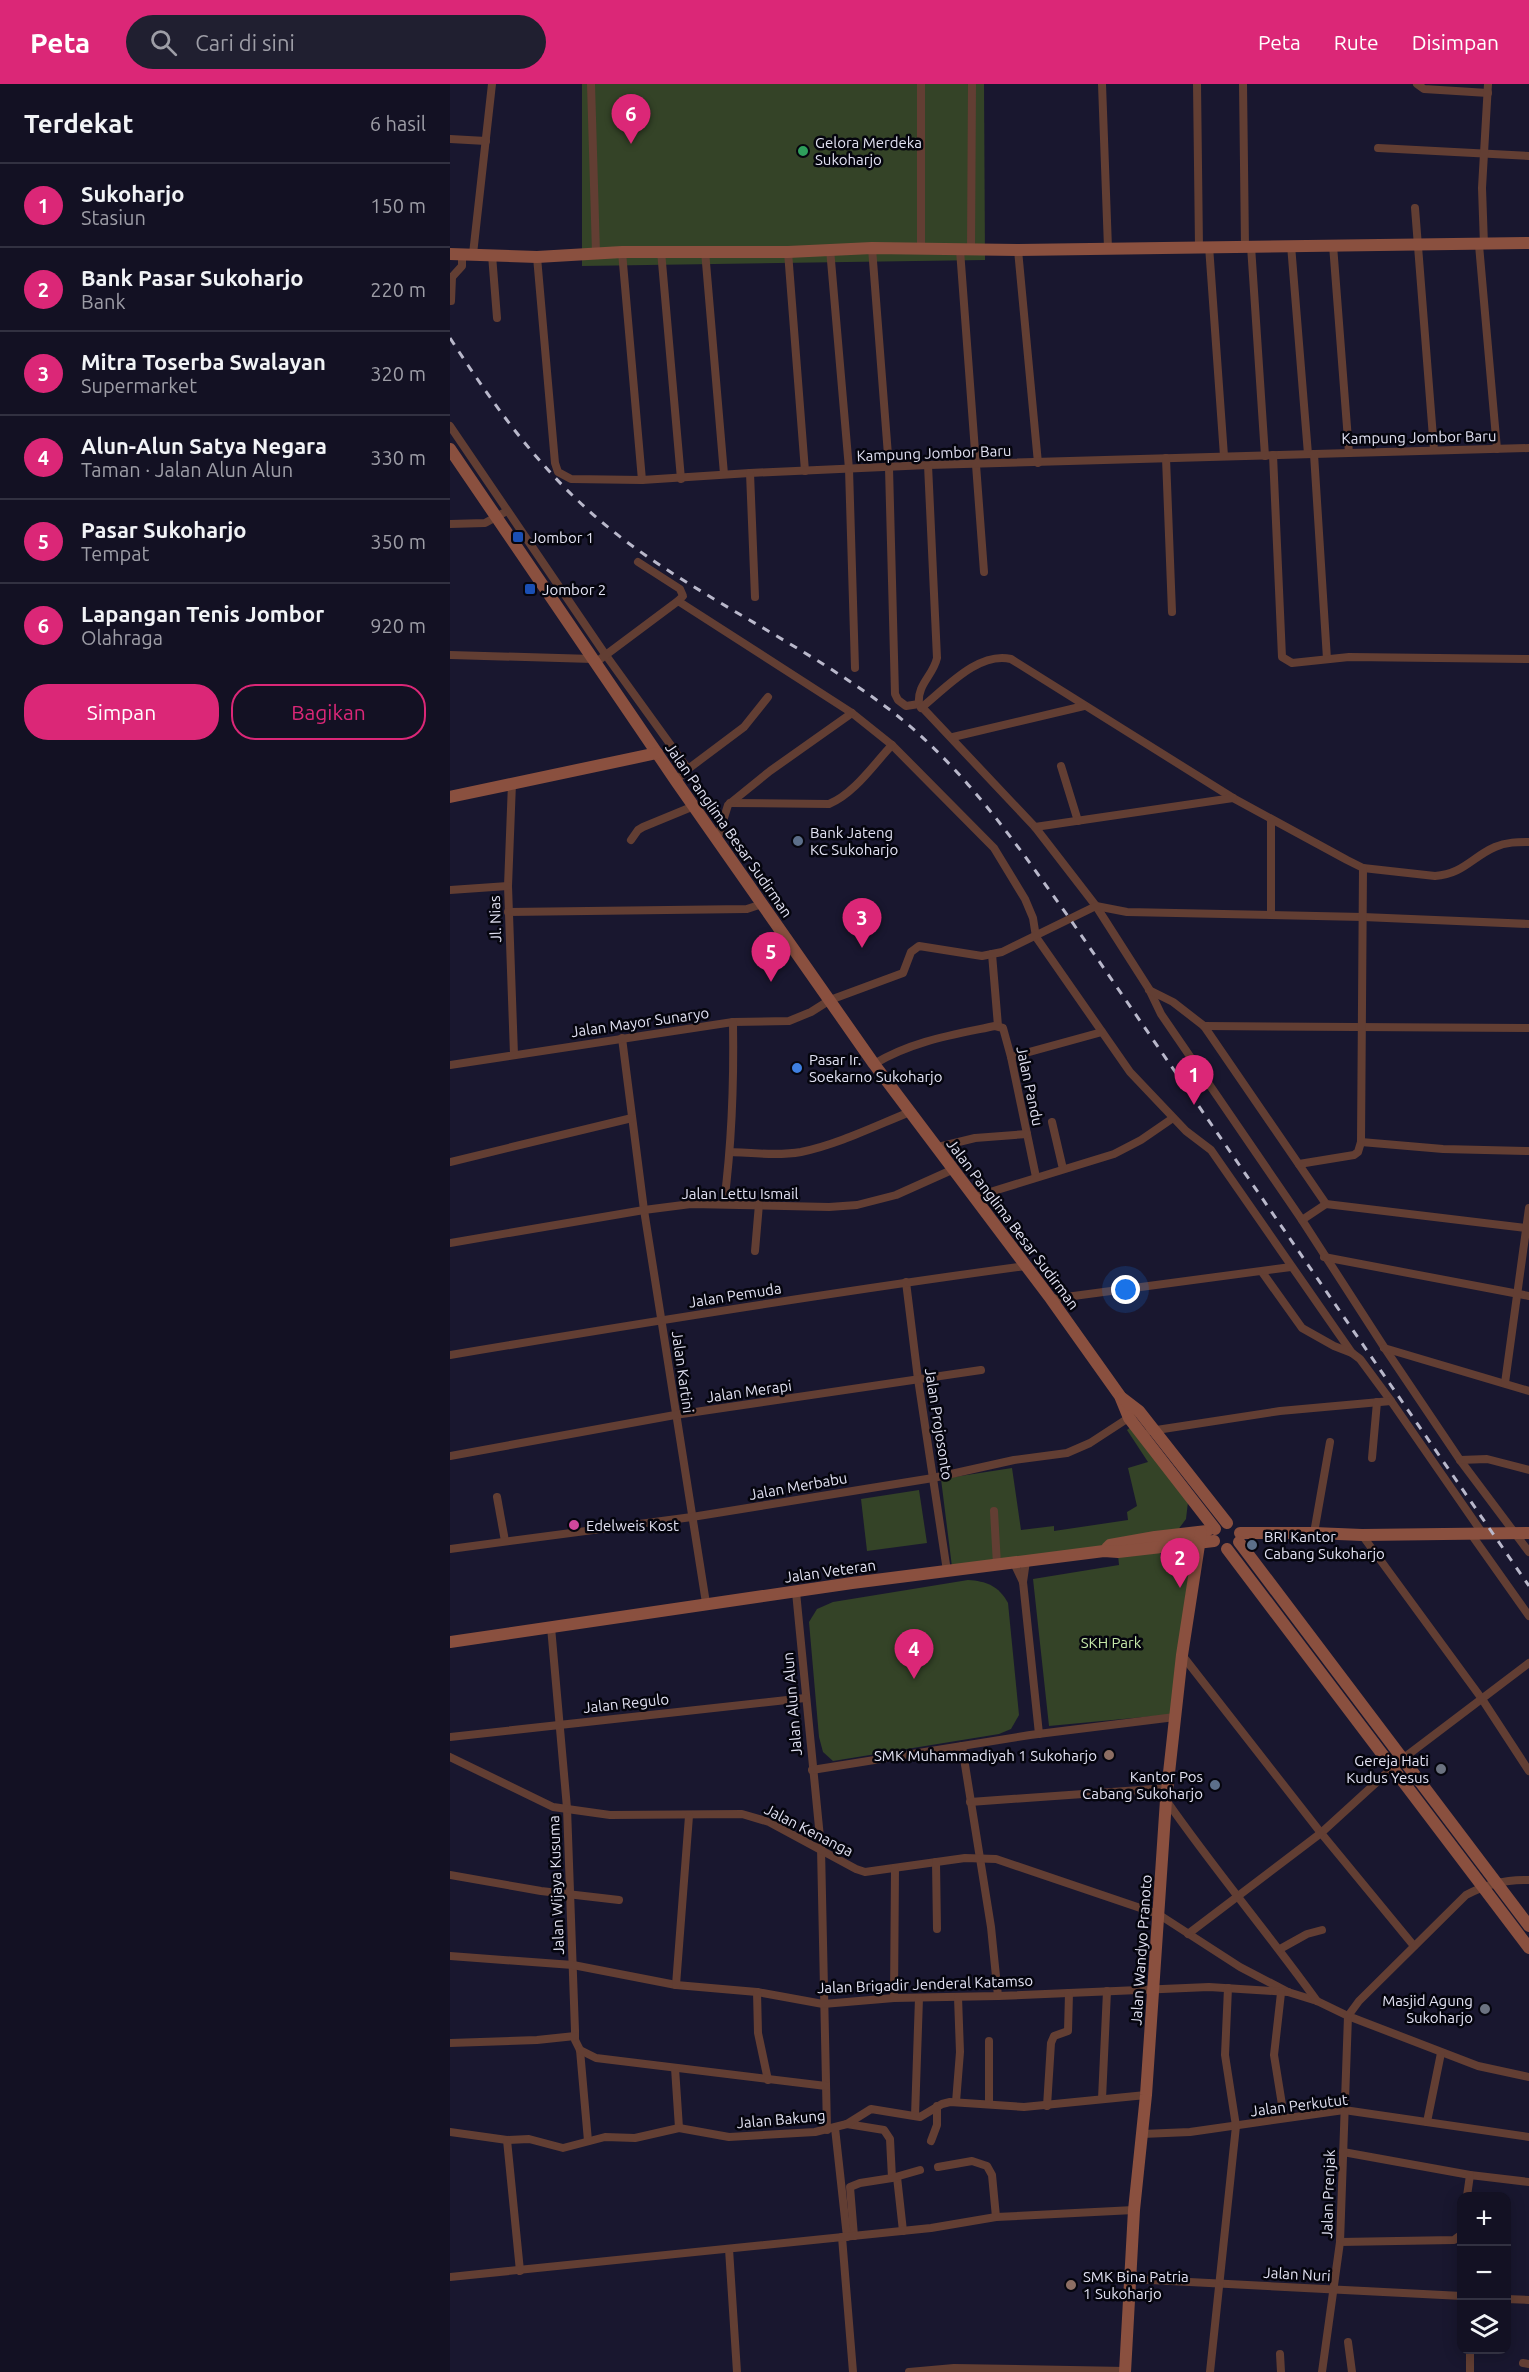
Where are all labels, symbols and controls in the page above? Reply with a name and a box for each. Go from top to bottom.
search box [126,15,546,69]
icon: search [147,26,180,59]
text: Peta [30,27,90,58]
text: Cari di sini [195,30,295,55]
text: Peta [1258,30,1301,54]
text: Rute [1334,30,1379,54]
text: Disimpan [1412,30,1499,54]
pin: 6 [612,94,651,144]
text: Terdekat [24,109,134,138]
text: 6 hasil [370,112,426,135]
place label: Gelora Merdeka Sukoharjo [815,134,922,168]
marker: Gelora Merdeka Sukoharjo [796,144,810,158]
text: Sukoharjo [81,181,184,206]
text: 1 [38,194,49,217]
text: 150 m [370,194,426,217]
text: Stasiun [81,206,146,229]
text: Bank Pasar Sukoharjo [81,265,304,290]
text: 2 [38,278,49,301]
text: 220 m [370,278,426,301]
text: Bank [81,290,126,313]
text: Mitra Toserba Swalayan [81,349,326,374]
text: 3 [38,362,49,385]
text: 320 m [370,362,426,385]
text: Supermarket [81,374,197,397]
street label: Kampung Jombor Baru [1341,427,1497,447]
text: Alun-Alun Satya Negara [81,433,327,458]
street label: Kampung Jombor Baru [856,442,1012,464]
text: 4 [38,446,49,469]
text: 330 m [370,446,426,469]
text: Taman · Jalan Alun Alun [81,458,293,481]
text: Pasar Sukoharjo [81,517,247,542]
place label: Jombor 1 [530,529,594,546]
text: 5 [38,530,49,553]
text: 350 m [370,530,426,553]
marker: Jombor 1 [511,530,525,544]
text: Tempat [81,542,149,565]
place label: Jombor 2 [542,581,606,598]
marker: Jombor 2 [523,582,537,596]
text: Lapangan Tenis Jombor [81,601,324,626]
text: 6 [38,614,49,637]
text: 920 m [370,614,426,637]
text: Olahraga [81,626,163,649]
button: Simpan [24,684,219,740]
button: Bagikan [231,684,426,740]
street label: Jalan Panglima Besar Sudirman [662,739,796,921]
place label: Bank Jateng KC Sukoharjo [810,824,898,858]
marker: Bank Jateng KC Sukoharjo [791,834,805,848]
street label: Jl. Nias [486,895,504,943]
pin: 3 [842,898,882,948]
pin: 5 [752,932,790,982]
street label: Jalan Mayor Sunaryo [570,1004,710,1040]
street label: Jalan Pandu [1013,1045,1047,1127]
place label: Pasar Ir. Soekarno Sukoharjo [809,1051,943,1085]
pin: 1 [1174,1056,1214,1105]
marker: Pasar Ir. Soekarno Sukoharjo [790,1061,804,1075]
street label: Jalan Panglima Besar Sudirman [943,1135,1083,1313]
street label: Jalan Lettu Ismail [681,1185,799,1202]
your location [1111,1275,1140,1304]
street label: Jalan Pemuda [687,1279,783,1311]
street label: Jalan Kartini [669,1330,697,1414]
street label: Jalan Projosonto [922,1367,956,1481]
street label: Jalan Merapi [705,1377,793,1405]
street label: Jalan Merbabu [747,1469,849,1503]
place label: Edelweis Kost [586,1517,679,1534]
marker: Edelweis Kost [567,1518,581,1532]
place label: BRI Kantor Cabang Sukoharjo [1264,1528,1385,1562]
pin: 2 [1160,1538,1200,1588]
marker: BRI Kantor Cabang Sukoharjo [1245,1538,1259,1552]
street label: Jalan Veteran [783,1556,877,1586]
pin: 4 [894,1630,934,1679]
park label: SKH Park [1081,1634,1142,1651]
street label: Jalan Alun Alun [779,1652,805,1756]
street label: Jalan Regulo [582,1690,670,1716]
place label: SMK Muhammadiyah 1 Sukoharjo [874,1747,1097,1764]
marker: SMK Muhammadiyah 1 Sukoharjo [1102,1748,1116,1762]
place label: Gereja Hati Kudus Yesus [1346,1752,1429,1786]
marker: Gereja Hati Kudus Yesus [1434,1762,1448,1776]
place label: Kantor Pos Cabang Sukoharjo [1082,1768,1203,1802]
marker: Kantor Pos Cabang Sukoharjo [1208,1778,1222,1792]
street label: Jalan Kenanga [762,1800,856,1860]
street label: Jalan Wijaya Kusuma [545,1815,567,1955]
street label: Jalan Wandyo Pranoto [1127,1874,1155,2026]
street label: Jalan Brigadir Jenderal Katamso [817,1972,1033,1996]
place label: Masjid Agung Sukoharjo [1382,1992,1473,2026]
marker: Masjid Agung Sukoharjo [1478,2002,1492,2016]
street label: Jalan Perkutut [1249,2091,1349,2119]
street label: Jalan Bakung [736,2107,826,2131]
street label: Jalan Prenjak [1318,2149,1338,2239]
map controls [1457,2192,1511,2354]
button: + [1457,2192,1511,2246]
button: − [1457,2246,1511,2300]
street label: Jalan Nuri [1263,2264,1331,2284]
place label: SMK Bina Patria 1 Sukoharjo [1083,2268,1189,2302]
marker: SMK Bina Patria 1 Sukoharjo [1064,2278,1078,2292]
button: layers [1457,2300,1511,2354]

